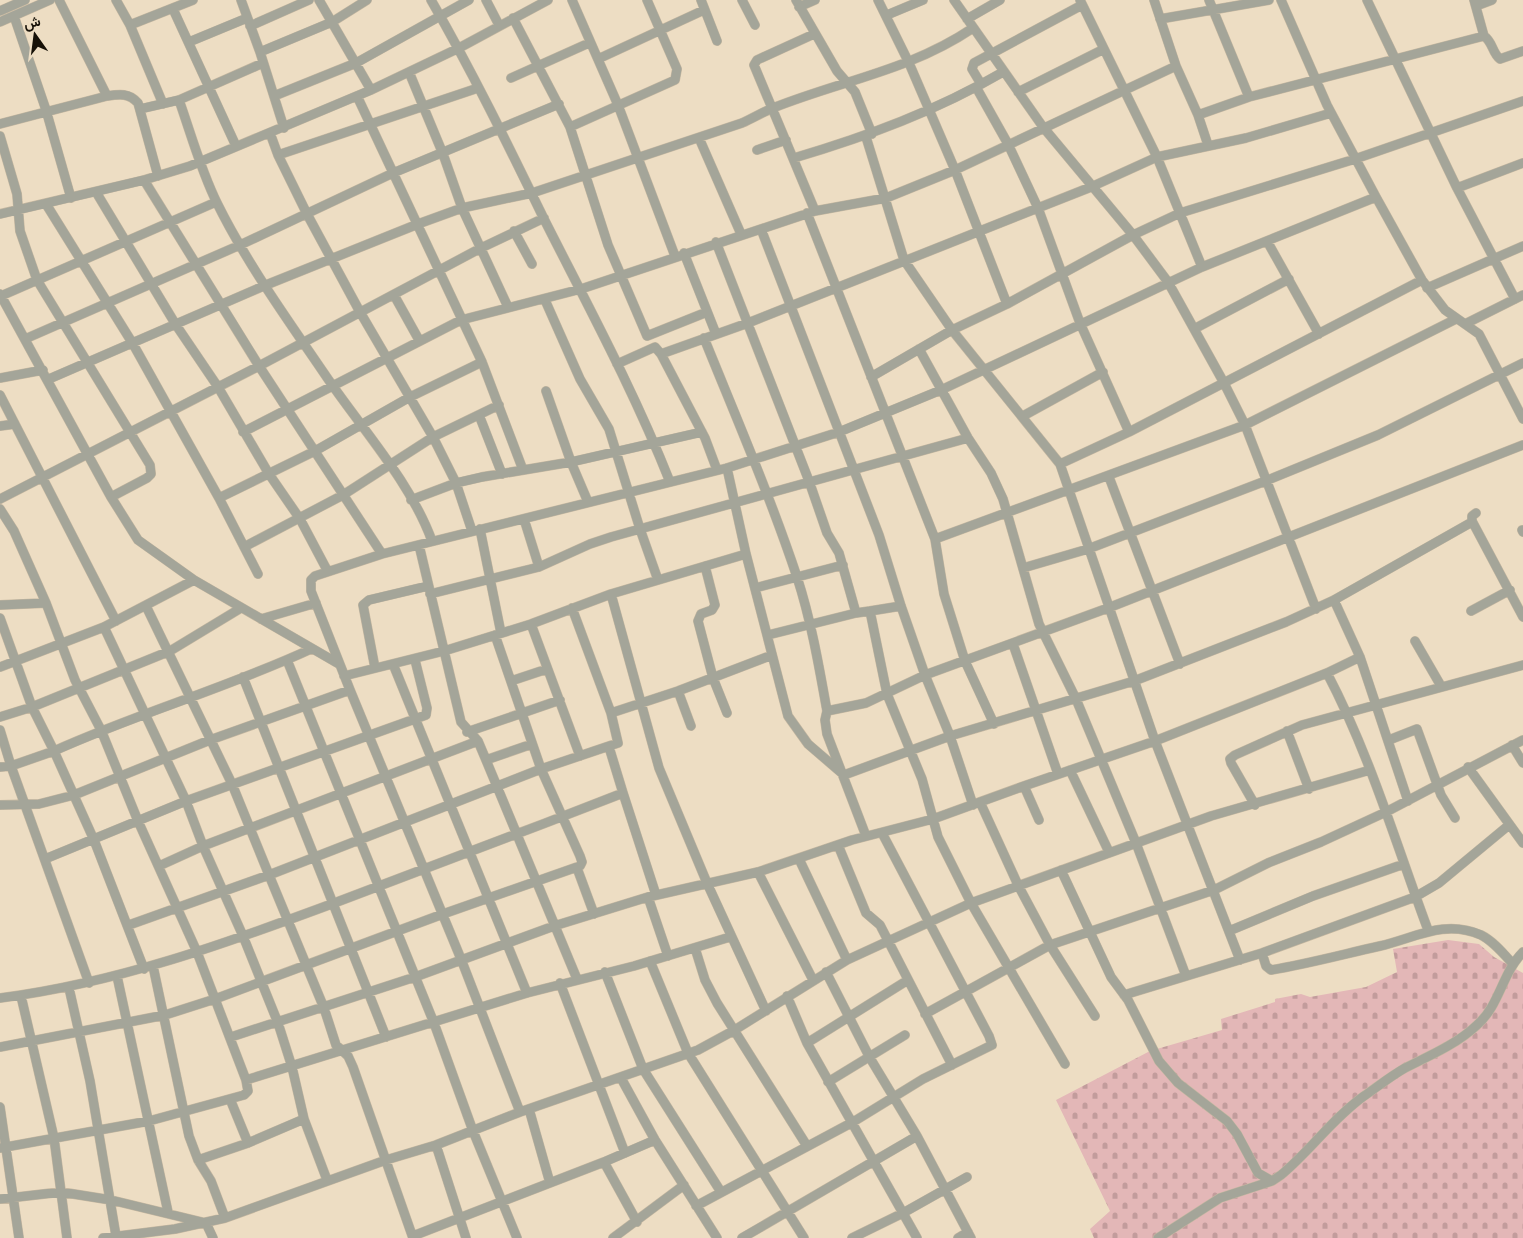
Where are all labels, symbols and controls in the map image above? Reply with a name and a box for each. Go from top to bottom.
north arrow [10,10,60,60]
text: ش [22,13,42,33]

